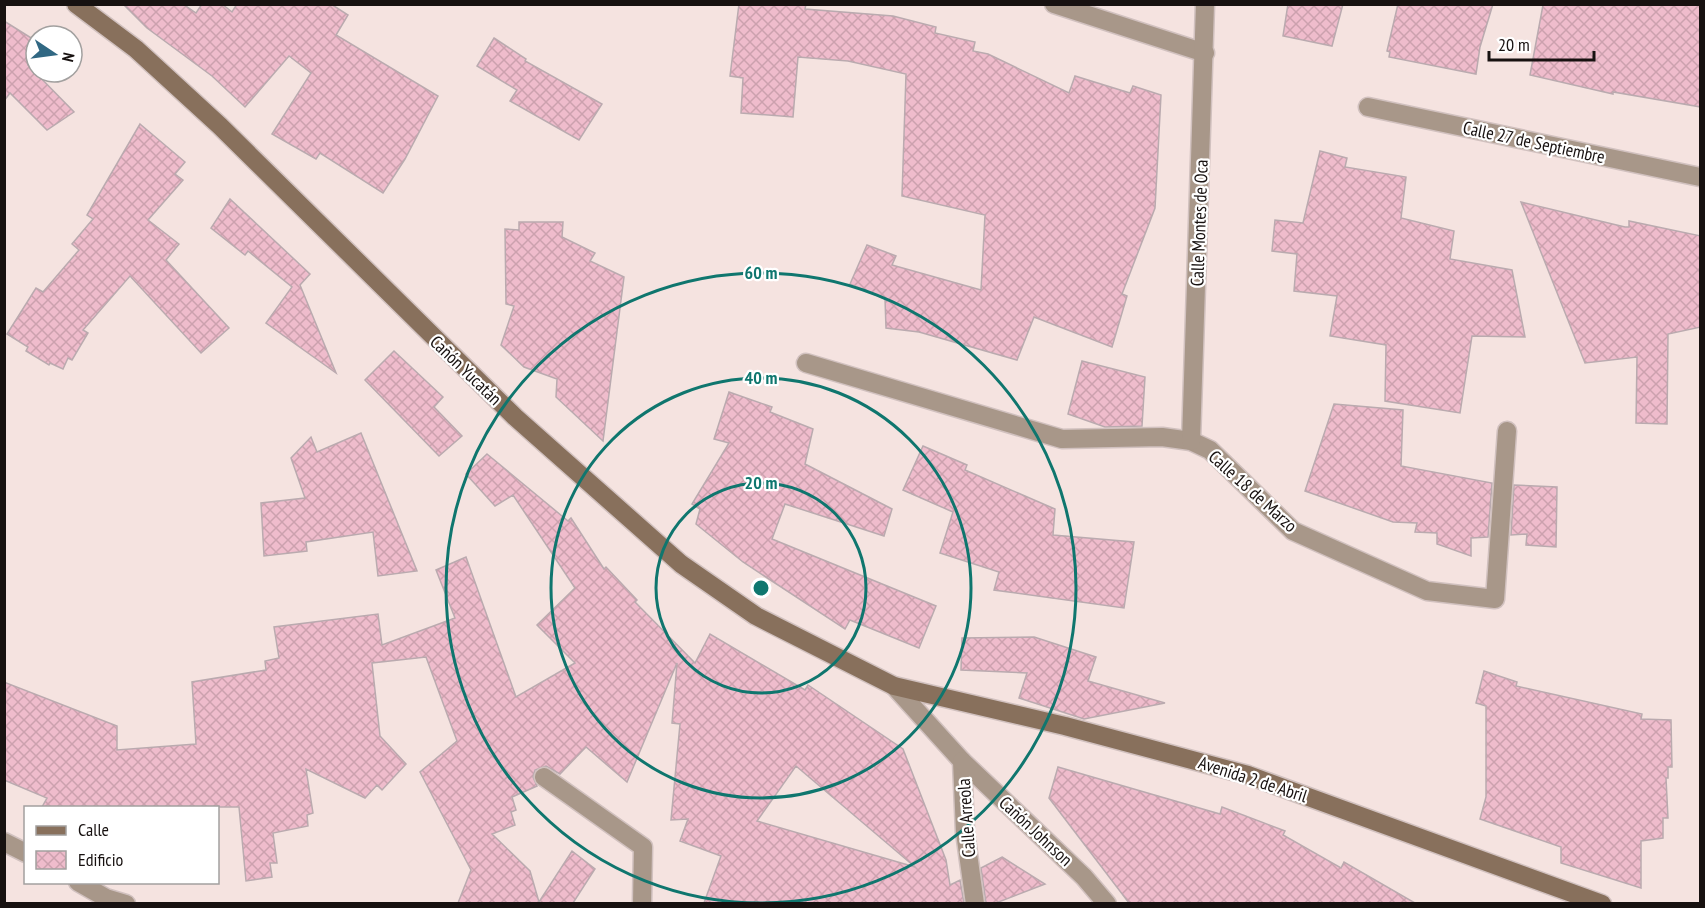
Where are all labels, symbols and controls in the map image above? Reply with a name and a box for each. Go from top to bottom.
north arrow [24,24,84,84]
scale bar [1489,24,1594,62]
text: 20 m [1498,33,1530,56]
text: N [58,51,79,64]
street label: Calle 27 de Septiembre [1461,116,1607,168]
street label: Calle Montes de Oca [1185,159,1213,287]
text: 60 m [745,261,777,284]
street label: Cañón Yucatán [425,330,507,410]
text: 40 m [745,366,777,389]
street label: Calle 18 de Marzo [1204,445,1302,537]
text: 20 m [745,471,777,494]
centre of rings [751,578,771,598]
street label: Avenida 2 de Abril [1196,751,1311,808]
street label: Calle Arreola [952,778,980,858]
street label: Cañón Johnson [994,791,1078,871]
legend [24,806,219,884]
text: Calle [78,818,109,841]
text: Edificio [78,848,124,871]

